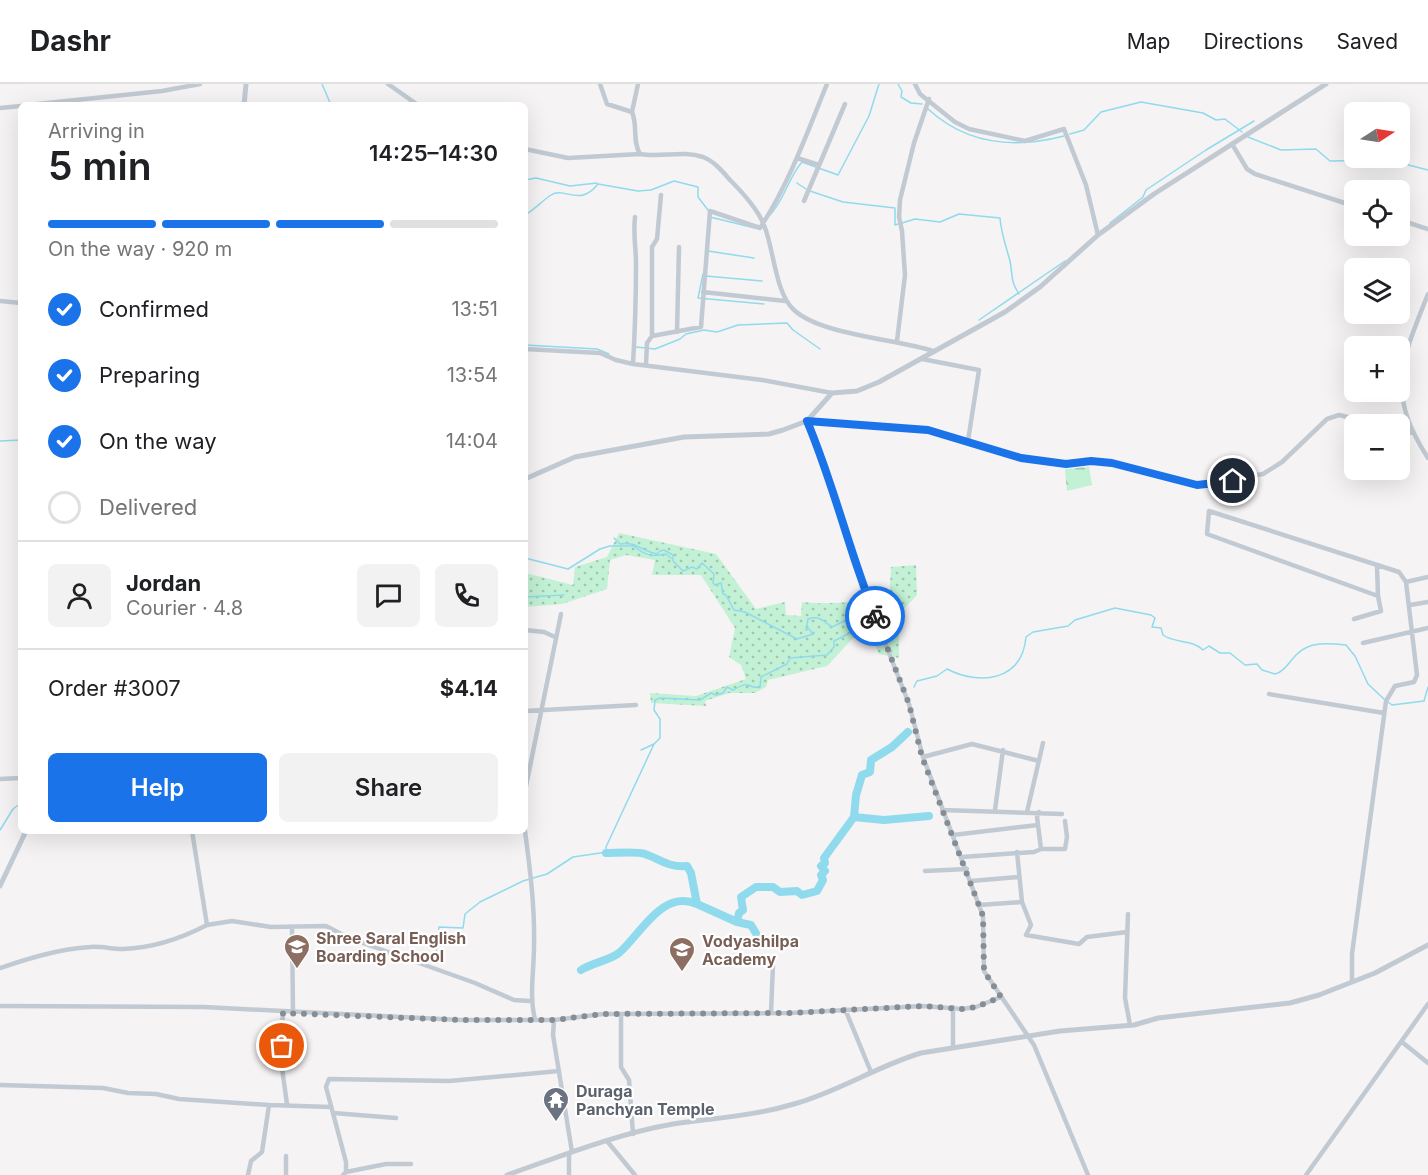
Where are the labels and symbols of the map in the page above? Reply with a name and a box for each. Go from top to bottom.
north arrow [1344,102,1410,168]
pin [1207,455,1258,506]
courier [845,586,905,646]
place label: Shree Saral English Boarding School [316,928,466,966]
place label: Vodyashilpa Academy [702,931,799,969]
school or university icon: Shree Saral English Boarding School [282,932,312,970]
school or university icon: Vodyashilpa Academy [667,935,697,973]
pin [256,1020,307,1071]
place label: Duraga Panchyan Temple [576,1081,715,1119]
temple icon: Duraga Panchyan Temple [541,1085,571,1123]

